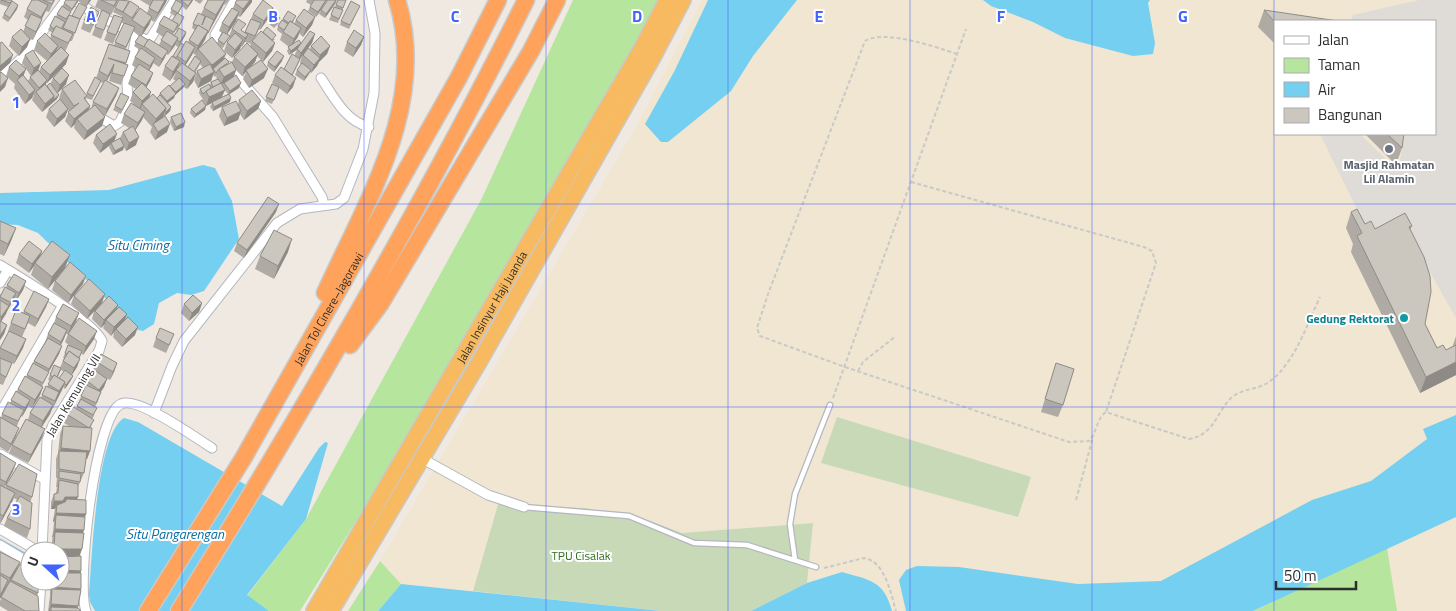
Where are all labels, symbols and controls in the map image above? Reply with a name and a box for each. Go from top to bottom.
text: A [86,4,96,28]
text: B [268,4,278,28]
text: C [451,4,460,28]
text: D [632,4,642,28]
text: E [815,4,824,28]
text: F [997,4,1006,28]
text: G [1178,4,1188,28]
legend [1274,20,1436,135]
text: Jalan [1318,28,1349,51]
text: Taman [1318,53,1360,76]
text: Air [1318,78,1335,101]
text: 1 [12,90,20,114]
text: Bangunan [1318,103,1382,126]
marker: Masjid Rahmatan Lil Alamin [1383,143,1395,155]
place label: Masjid Rahmatan Lil Alamin [1343,155,1435,188]
water label: Situ Ciming [107,234,170,255]
street label: Jalan Insinyur Haji Juanda [451,247,531,367]
street label: Jalan Tol Cinere–Jagorawi [288,248,368,369]
text: 2 [12,293,20,317]
place label: Gedung Rektorat [1306,309,1395,328]
marker: Gedung Rektorat [1398,312,1410,324]
street label: Jalan Kemuning VII [41,350,105,440]
text: 3 [12,497,20,521]
water label: Situ Pangarengan [126,523,225,544]
north arrow [20,541,70,591]
park label: TPU Cisalak [551,546,611,565]
text: U [21,553,44,569]
scale bar [1276,558,1356,590]
text: 50 m [1284,564,1317,587]

